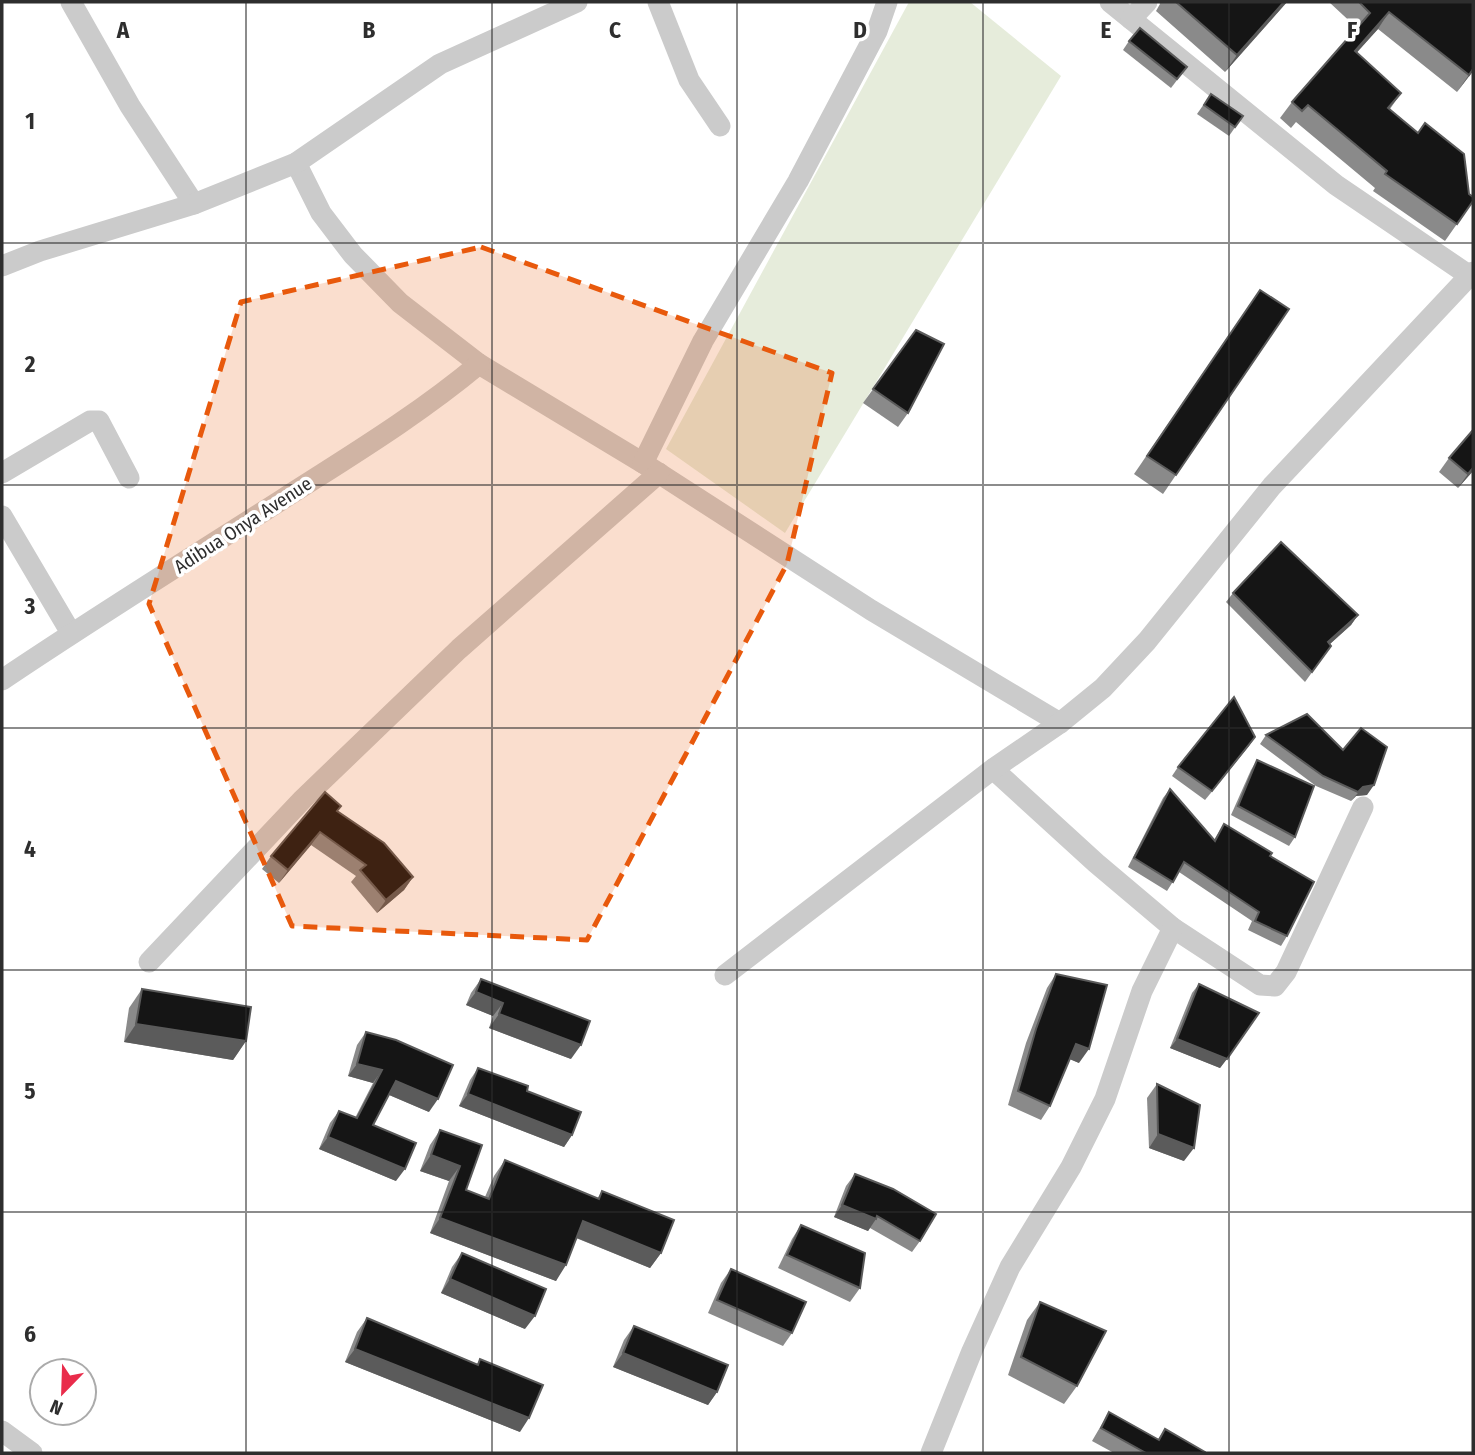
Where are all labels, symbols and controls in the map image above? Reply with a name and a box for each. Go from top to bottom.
text: A [116,16,130,44]
text: B [363,16,376,44]
text: C [609,16,621,44]
text: D [853,16,867,44]
text: E [1101,16,1112,44]
text: F [1347,16,1357,44]
text: 1 [25,107,35,135]
text: 2 [24,350,36,378]
street label: Adibua Onya Avenue [170,472,316,578]
text: 3 [24,592,36,620]
text: 4 [24,835,36,863]
text: 5 [24,1077,36,1105]
text: 6 [24,1320,36,1348]
north arrow [28,1357,98,1427]
text: N [47,1394,66,1420]

